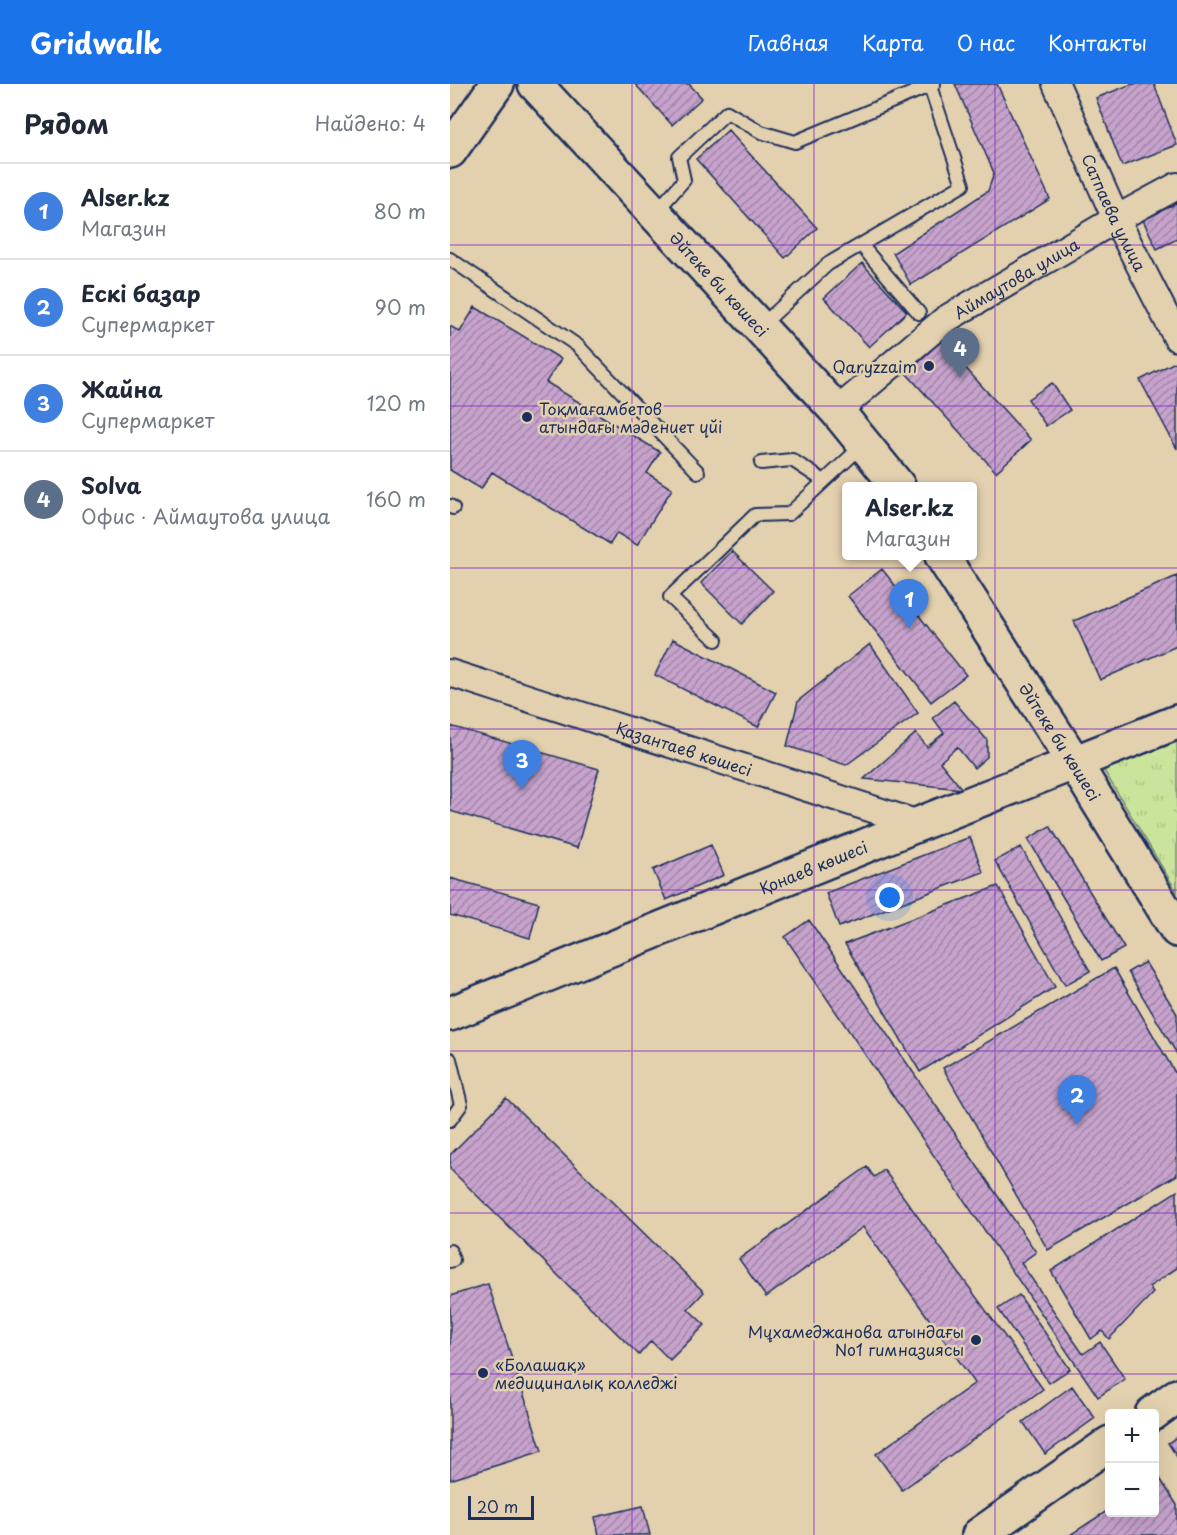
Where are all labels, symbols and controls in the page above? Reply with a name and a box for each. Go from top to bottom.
text: Gridwalk [30,21,162,64]
text: Главная [748,26,829,58]
text: Карта [862,26,924,58]
text: О нас [957,26,1015,58]
text: Контакты [1048,26,1147,58]
text: Рядом [24,104,109,143]
text: Найдено: 4 [315,108,426,138]
street label: Сатпаева улица [1076,150,1153,275]
text: Alser.kz [81,180,170,213]
text: 1 [39,196,48,226]
text: 80 m [374,196,426,226]
text: Магазин [81,213,167,243]
street label: Әйтеке би көшесі [665,226,774,342]
street label: Аймаутова улица [949,231,1083,324]
text: Ескі базар [81,276,201,309]
text: 2 [36,292,51,322]
text: 90 m [375,292,426,322]
text: Супермаркет [81,309,214,339]
pin: 4 [940,328,980,378]
place label: Qaryzzaim [833,354,917,378]
marker: Qaryzzaim [922,359,936,373]
text: Жайна [81,372,163,405]
text: 3 [37,388,50,418]
text: 120 m [367,388,426,418]
place label: Тоқмағамбетов атындағы мәдениет үйі [539,396,722,438]
text: Супермаркет [81,405,214,435]
marker: Тоқмағамбетов атындағы мәдениет үйі [520,410,534,424]
text: Solva [81,468,142,501]
popup [842,482,977,560]
text: 4 [37,484,50,514]
text: 160 m [366,484,426,514]
text: Alser.kz [865,490,954,523]
text: Офис · Аймаутова улица [81,501,330,531]
text: Магазин [865,523,951,553]
pin: 1 [890,580,928,629]
street label: Әйтеке би көшесі [1014,678,1107,805]
street label: Қазантаев көшесі [613,715,755,782]
pin: 3 [502,740,542,790]
street label: Қонаев көшесі [756,834,871,899]
your location [875,883,904,912]
pin: 2 [1058,1076,1096,1125]
place label: Мұхамеджанова атындағы No1 гимназиясы [748,1319,964,1361]
marker: Мұхамеджанова атындағы No1 гимназиясы [969,1333,983,1347]
place label: «Болашақ» медициналық колледжі [495,1352,678,1394]
marker: «Болашақ» медициналық колледжі [476,1366,490,1380]
map controls [1105,1409,1159,1517]
button: + [1105,1409,1159,1463]
button: − [1105,1463,1159,1517]
scale bar [468,1493,534,1520]
text: 20 m [477,1494,518,1518]

